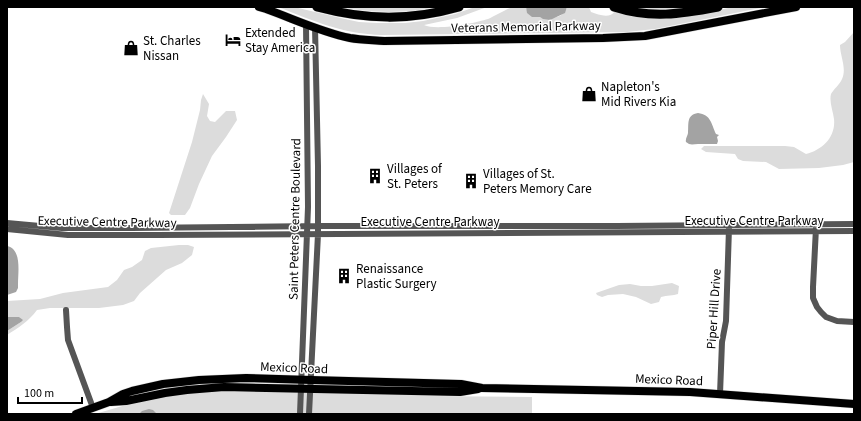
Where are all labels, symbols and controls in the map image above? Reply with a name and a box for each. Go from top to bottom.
street label: Veterans Memorial Parkway [451,17,601,37]
place label: Extended Stay America [245,24,315,57]
hotel icon: Extended Stay America [224,31,242,49]
place label: St. Charles Nissan [143,32,201,65]
shop icon: St. Charles Nissan [122,39,140,57]
place label: Napleton's Mid Rivers Kia [601,78,676,111]
shop icon: Napleton's Mid Rivers Kia [580,85,598,103]
street label: Saint Peters Centre Boulevard [285,138,305,300]
place label: Villages of St. Peters [387,160,443,193]
place label: Villages of St. Peters Memory Care [483,165,592,198]
building icon: Villages of St. Peters [366,167,384,185]
building icon: Villages of St. Peters Memory Care [462,172,480,190]
street label: Executive Centre Parkway [37,212,177,232]
street label: Executive Centre Parkway [684,212,824,230]
street label: Executive Centre Parkway [360,213,500,231]
place label: Renaissance Plastic Surgery [356,260,437,293]
building icon: Renaissance Plastic Surgery [335,267,353,285]
street label: Piper Hill Drive [702,268,726,350]
street label: Mexico Road [260,358,328,378]
street label: Mexico Road [635,370,703,390]
scale bar [18,379,82,405]
text: 100 m [24,385,54,402]

